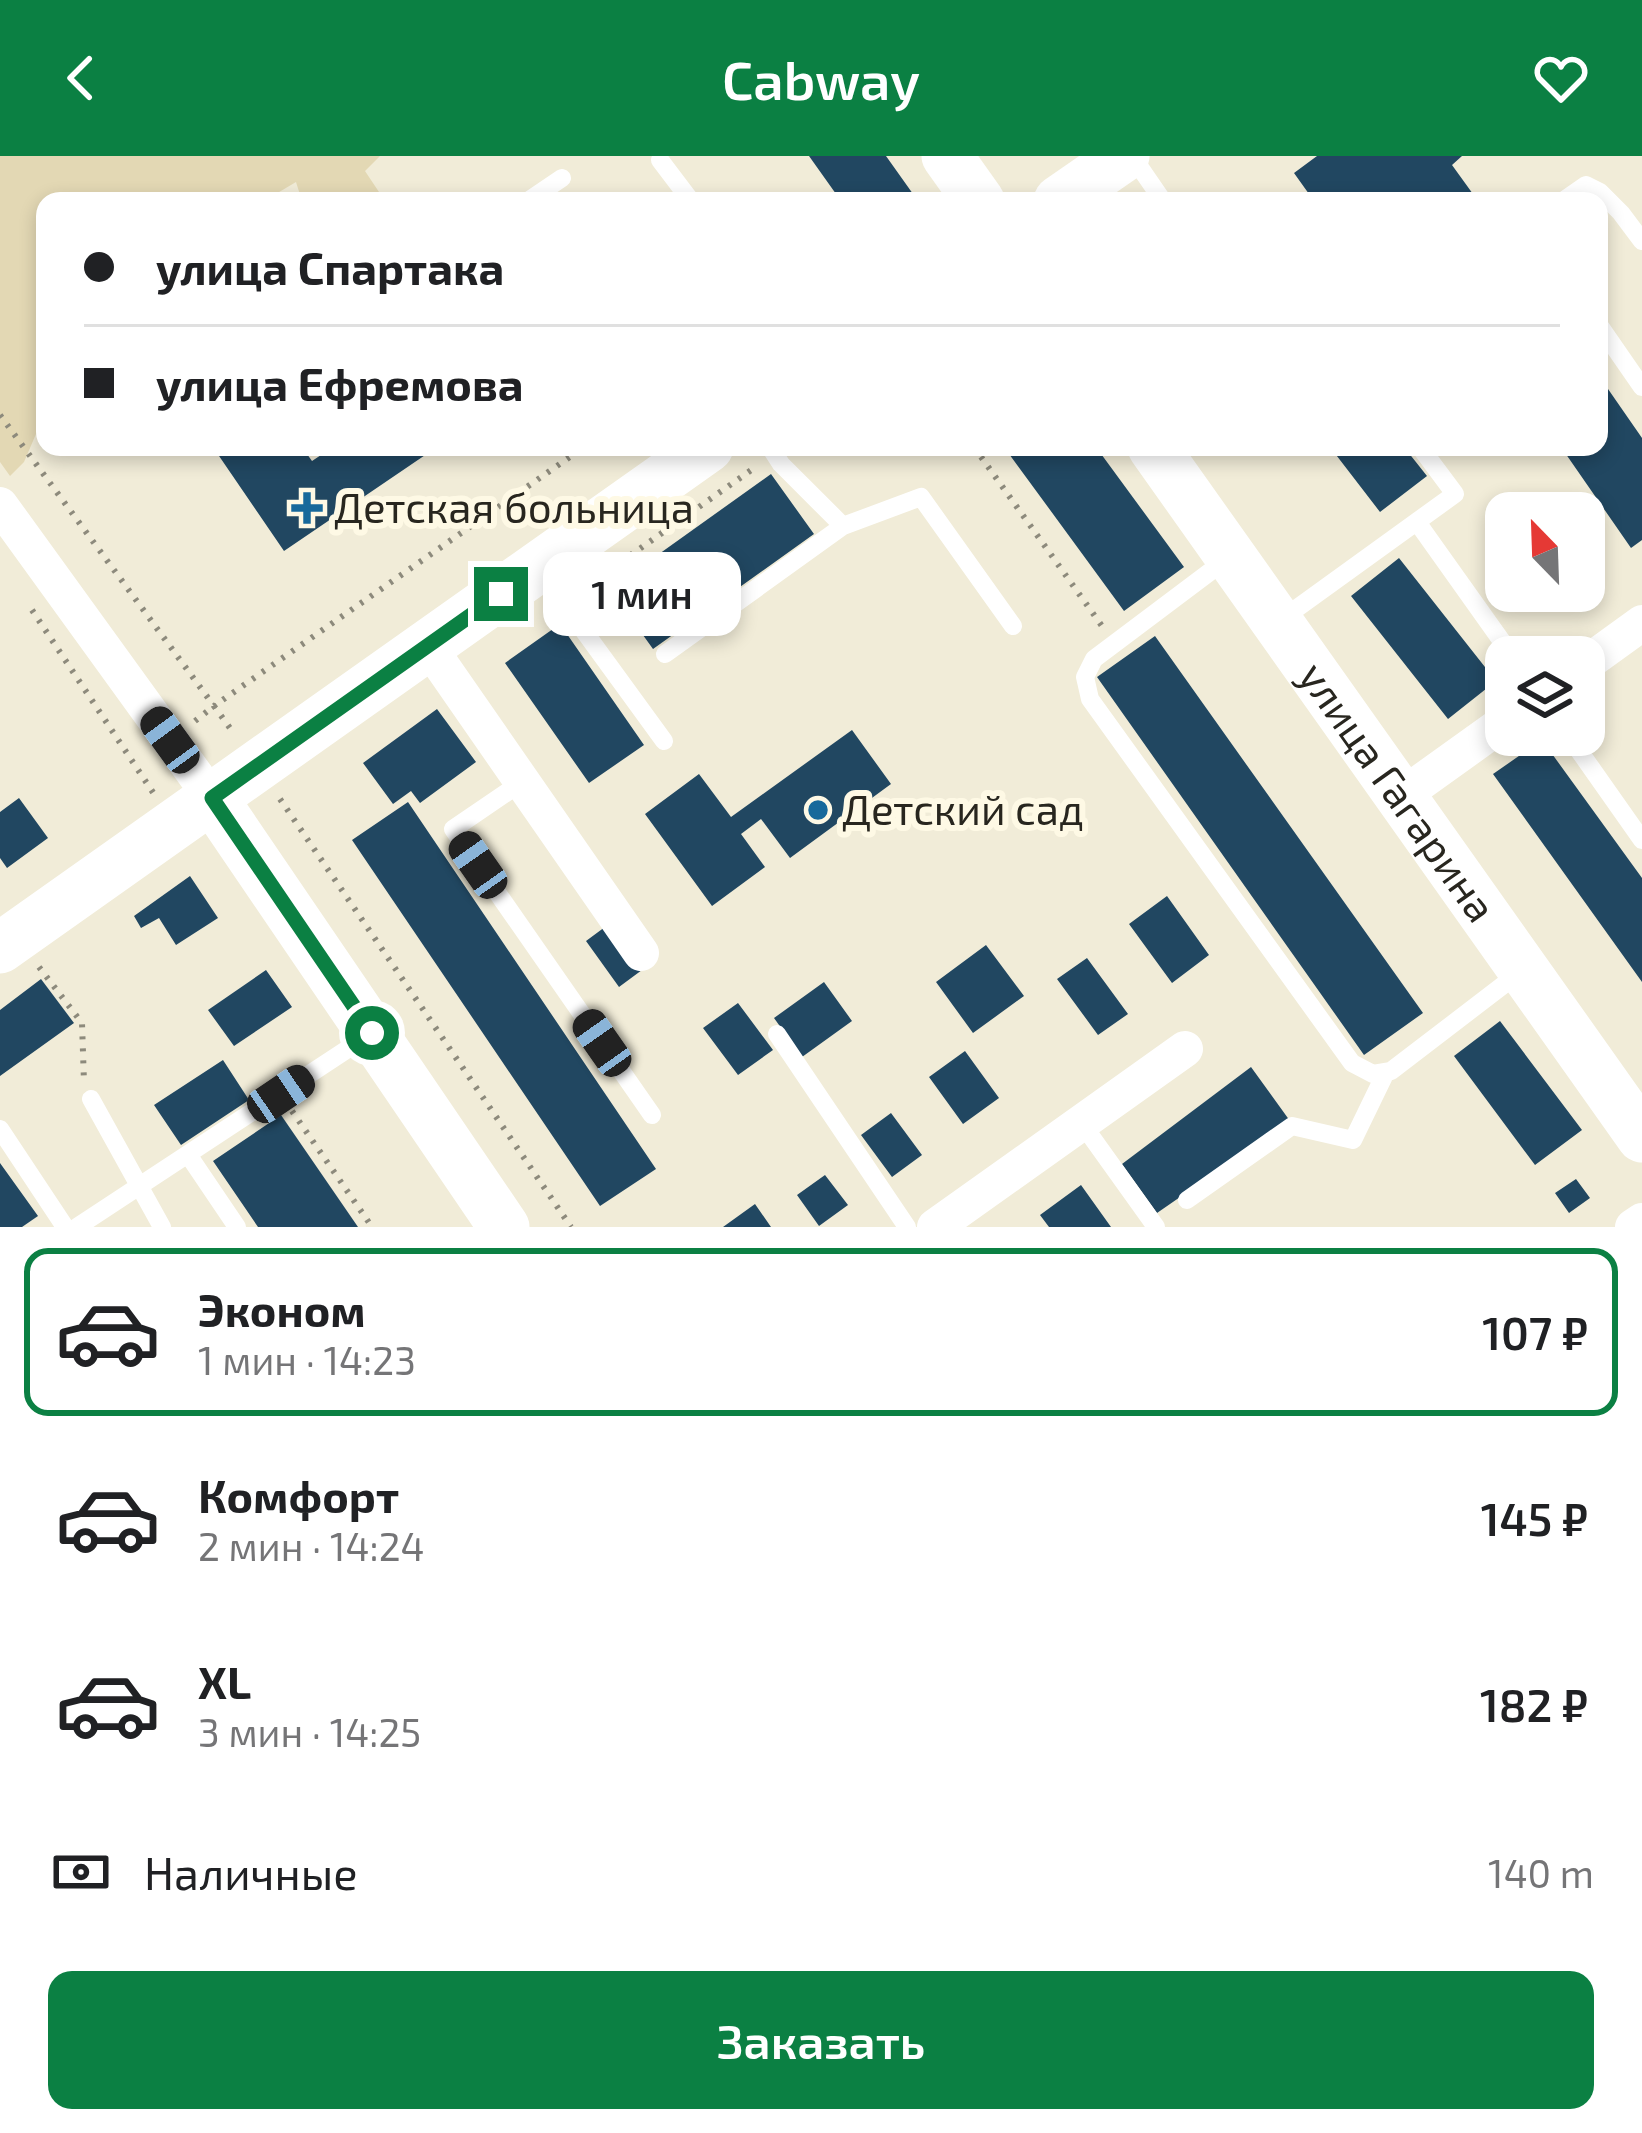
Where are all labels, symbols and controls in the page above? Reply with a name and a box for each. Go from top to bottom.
icon: back [48,45,114,111]
icon: heart [1528,45,1594,111]
text: Cabway [722,46,920,111]
text: улица Спартака [156,240,504,294]
text: улица Ефремова [156,356,524,410]
place label: Детская больница [334,481,694,531]
marker: Детская больница [291,492,323,524]
north arrow [1485,492,1605,612]
map controls [1485,492,1605,756]
callout: 1 мин [543,552,741,636]
route end [474,567,528,621]
text: 1 мин [591,570,693,617]
button: layers [1485,636,1605,756]
street label: улица Гагарина [1289,652,1508,930]
car [134,700,206,780]
place label: Детский сад [842,783,1084,833]
marker: Детский сад [805,797,831,823]
car [443,825,513,905]
car [567,1003,637,1083]
route start [345,1006,399,1060]
car [241,1059,321,1129]
icon: car [54,1278,162,1386]
text: Эконом [198,1282,366,1336]
text: 107 ₽ [1482,1305,1588,1359]
text: 1 мин · 14:23 [198,1336,416,1383]
icon: car [54,1464,162,1572]
text: Комфорт [198,1468,399,1522]
text: 145 ₽ [1481,1491,1588,1545]
text: 2 мин · 14:24 [198,1522,425,1569]
icon: car [54,1650,162,1758]
text: XL [198,1654,251,1708]
text: 182 ₽ [1480,1677,1588,1731]
text: 3 мин · 14:25 [198,1708,421,1755]
icon: cash [48,1839,114,1905]
text: Наличные [144,1845,357,1899]
text: 140 m [1488,1849,1594,1896]
button: Заказать [48,1971,1594,2109]

